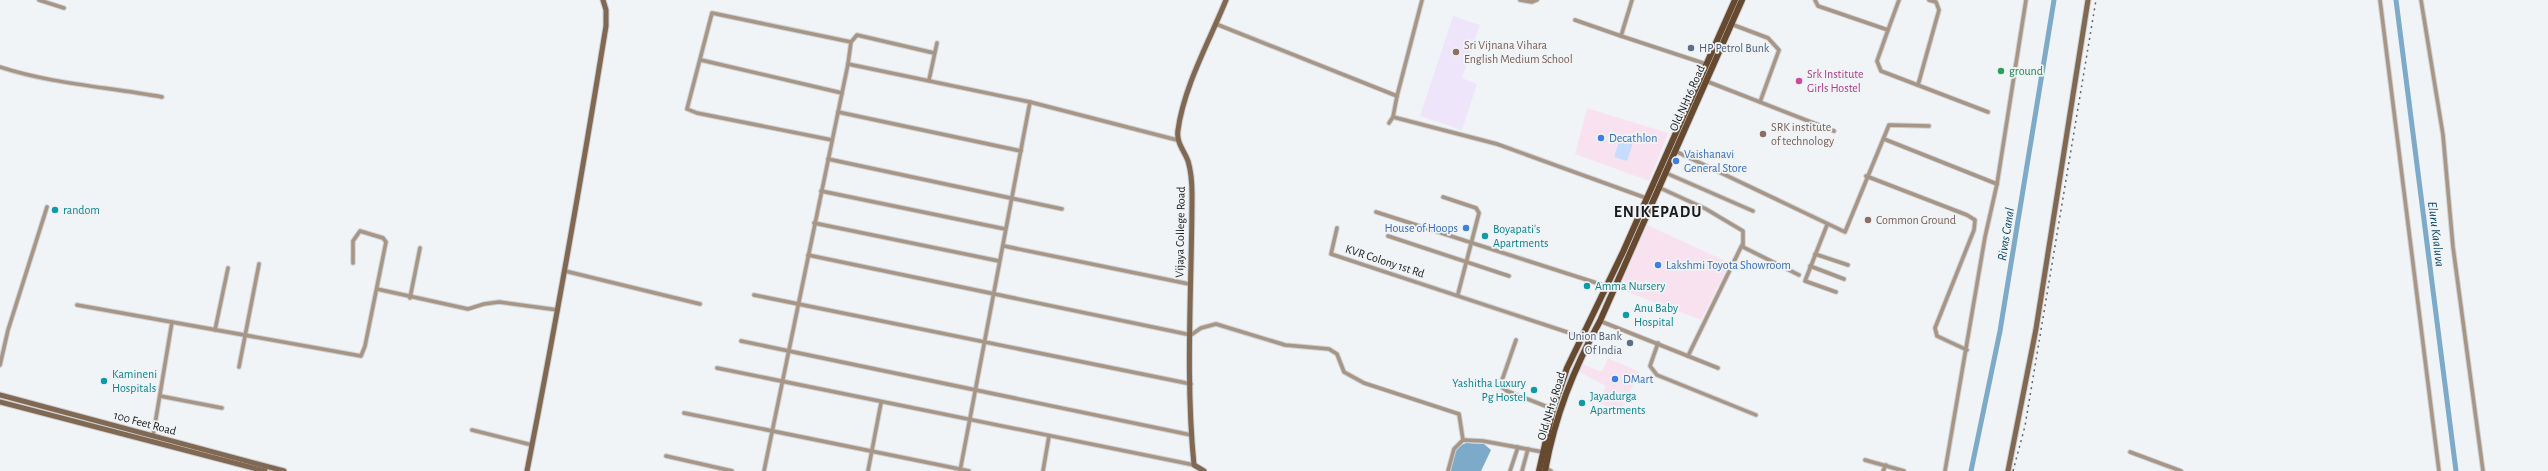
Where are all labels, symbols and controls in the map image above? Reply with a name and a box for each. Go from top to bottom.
place label: Sri Vijnana Vihara English Medium School [1464,39,1573,65]
place label: HP Petrol Bunk [1699,42,1770,54]
marker: HP Petrol Bunk [1686,43,1696,53]
marker: Sri Vijnana Vihara English Medium School [1451,47,1461,57]
street label: Old NH16 Road [1667,63,1707,133]
place label: ground [2009,65,2043,77]
marker: ground [1996,66,2006,76]
place label: Srk Institute Girls Hostel [1807,68,1864,94]
marker: Srk Institute Girls Hostel [1794,76,1804,86]
place label: SRK institute of technology [1771,121,1834,148]
marker: SRK institute of technology [1758,129,1768,139]
place label: Decathlon [1609,132,1657,144]
marker: Decathlon [1596,133,1606,143]
place label: Vaishanavi General Store [1684,148,1747,174]
marker: Vaishanavi General Store [1671,156,1681,166]
street label: Vijaya College Road [1173,186,1188,278]
water label: Eluru Kaaluva [2425,201,2446,268]
place label: random [63,204,100,216]
district label: ENIKEPADU [1614,204,1702,220]
marker: random [50,205,60,215]
water label: Rivas Canal [1996,207,2017,262]
place label: Common Ground [1876,214,1956,226]
marker: Common Ground [1863,215,1873,225]
place label: House of Hoops [1384,222,1458,234]
marker: House of Hoops [1461,223,1471,233]
place label: Boyapati's Apartments [1493,223,1549,249]
marker: Boyapati's Apartments [1480,231,1490,241]
street label: KVR Colony 1st Rd [1344,243,1426,280]
place label: Lakshmi Toyota Showroom [1666,259,1791,272]
marker: Lakshmi Toyota Showroom [1653,260,1663,270]
place label: Amma Nursery [1595,280,1666,293]
marker: Amma Nursery [1582,281,1592,291]
place label: Anu Baby Hospital [1634,302,1678,328]
marker: Anu Baby Hospital [1621,310,1631,320]
place label: Union Bank Of India [1568,330,1623,356]
marker: Union Bank Of India [1625,338,1635,348]
place label: Kamineni Hospitals [112,368,157,394]
street label: Old NH16 Road [1535,370,1567,442]
place label: DMart [1623,373,1653,385]
marker: DMart [1610,374,1620,384]
marker: Kamineni Hospitals [99,376,109,386]
place label: Yashitha Luxury Pg Hostel [1452,377,1526,403]
marker: Yashitha Luxury Pg Hostel [1529,385,1539,395]
place label: Jayadurga Apartments [1590,390,1646,416]
marker: Jayadurga Apartments [1577,398,1587,408]
street label: 100 Feet Road [112,409,178,437]

